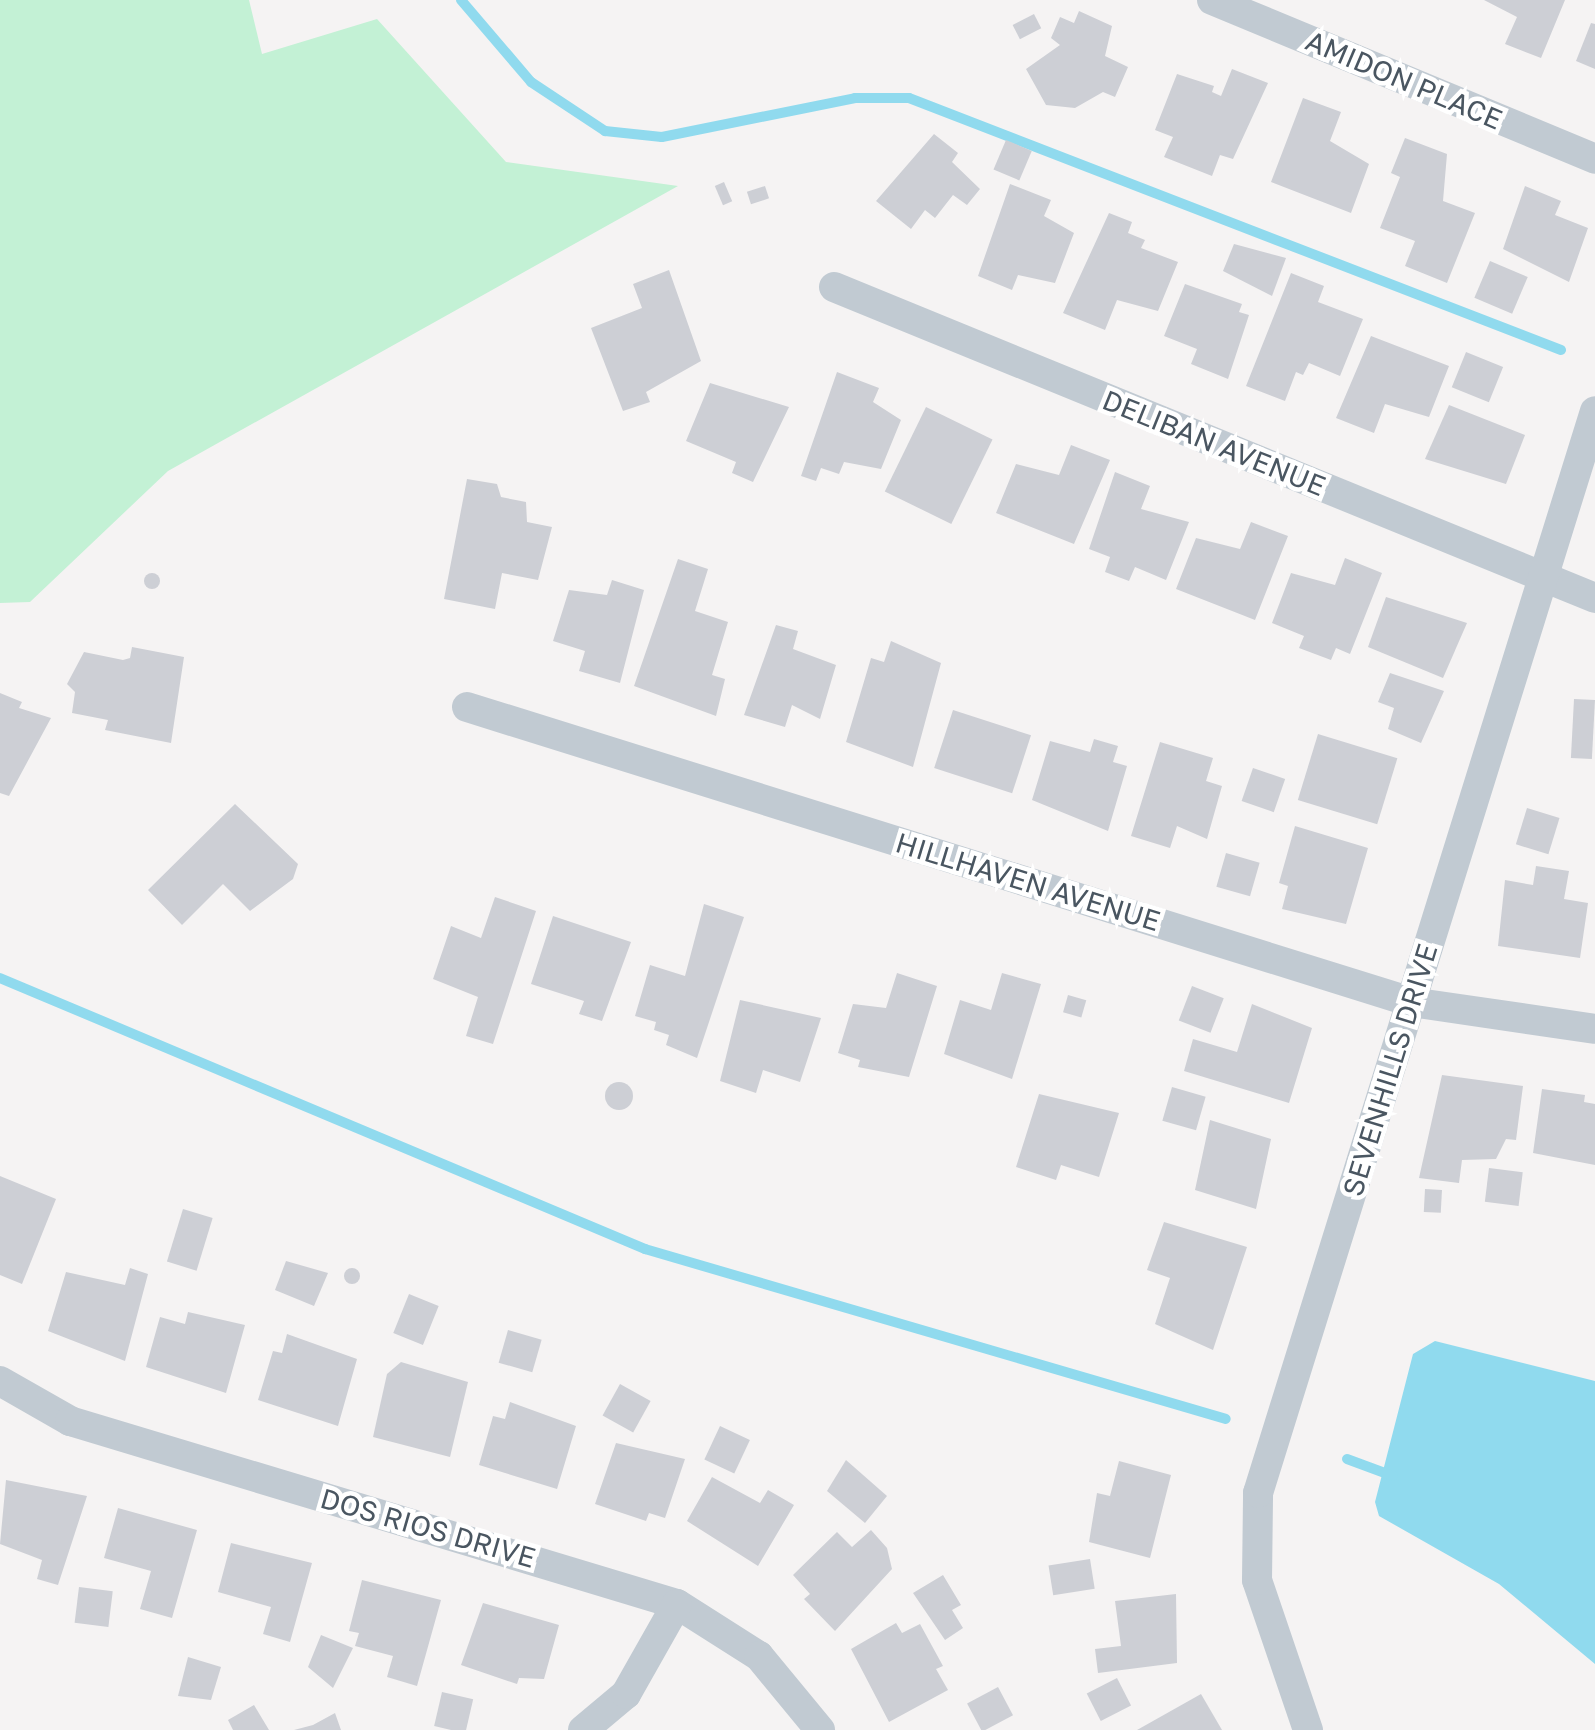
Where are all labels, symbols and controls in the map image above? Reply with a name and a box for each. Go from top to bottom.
street label: AMIDON PLACE [1301,24,1507,136]
street label: DELIBAN AVENUE [1098,383,1330,503]
street label: HILLHAVEN AVENUE [892,826,1164,938]
street label: SEVENHILLS DRIVE [1336,940,1444,1200]
street label: DOS RIOS DRIVE [317,1481,539,1575]

